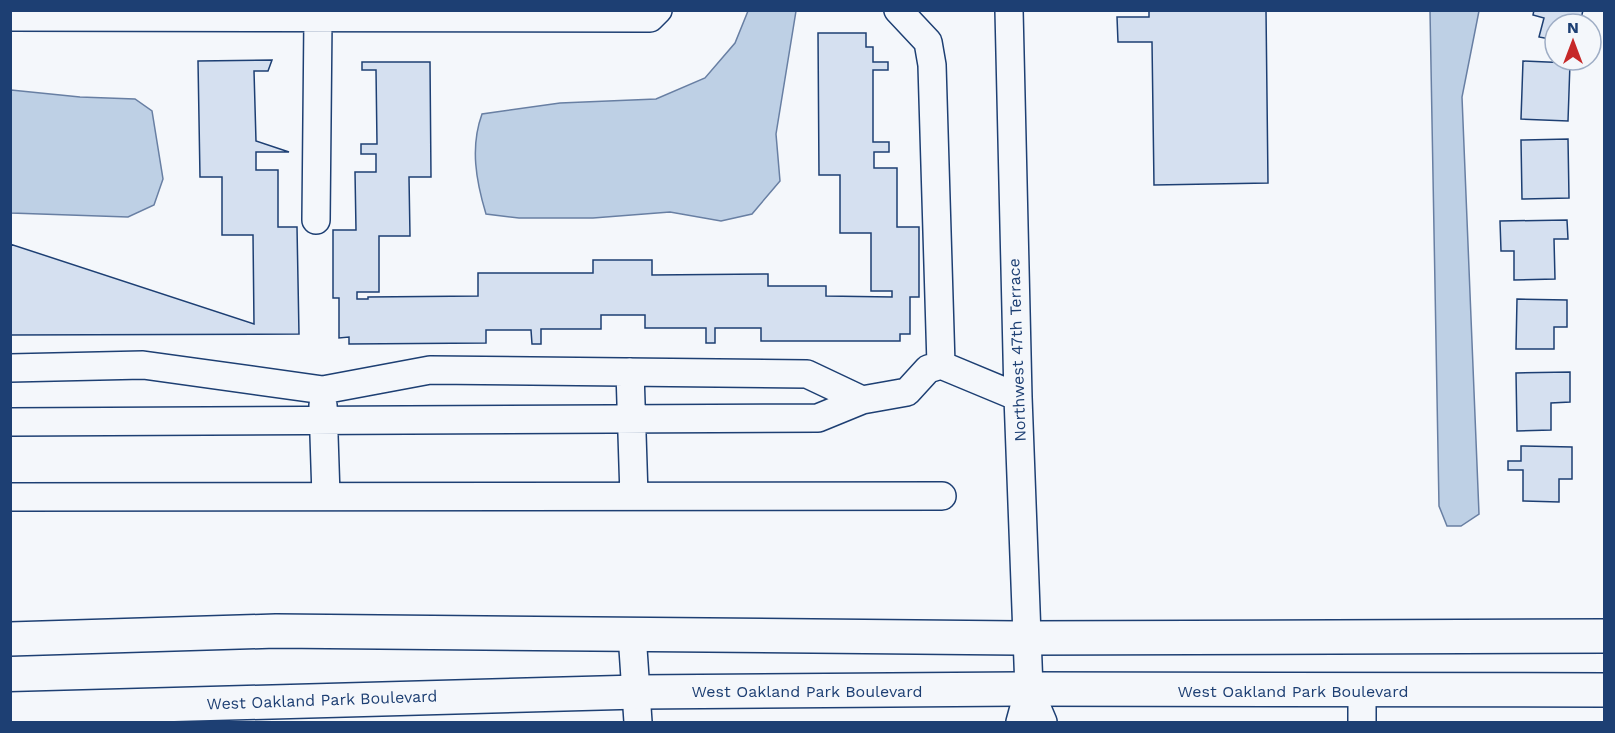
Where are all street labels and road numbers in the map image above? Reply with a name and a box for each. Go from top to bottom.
street label: Northwest 47th Terrace [1004,258,1030,442]
street label: West Oakland Park Boulevard [692,682,922,701]
street label: West Oakland Park Boulevard [1178,682,1408,701]
street label: West Oakland Park Boulevard [206,686,438,714]

